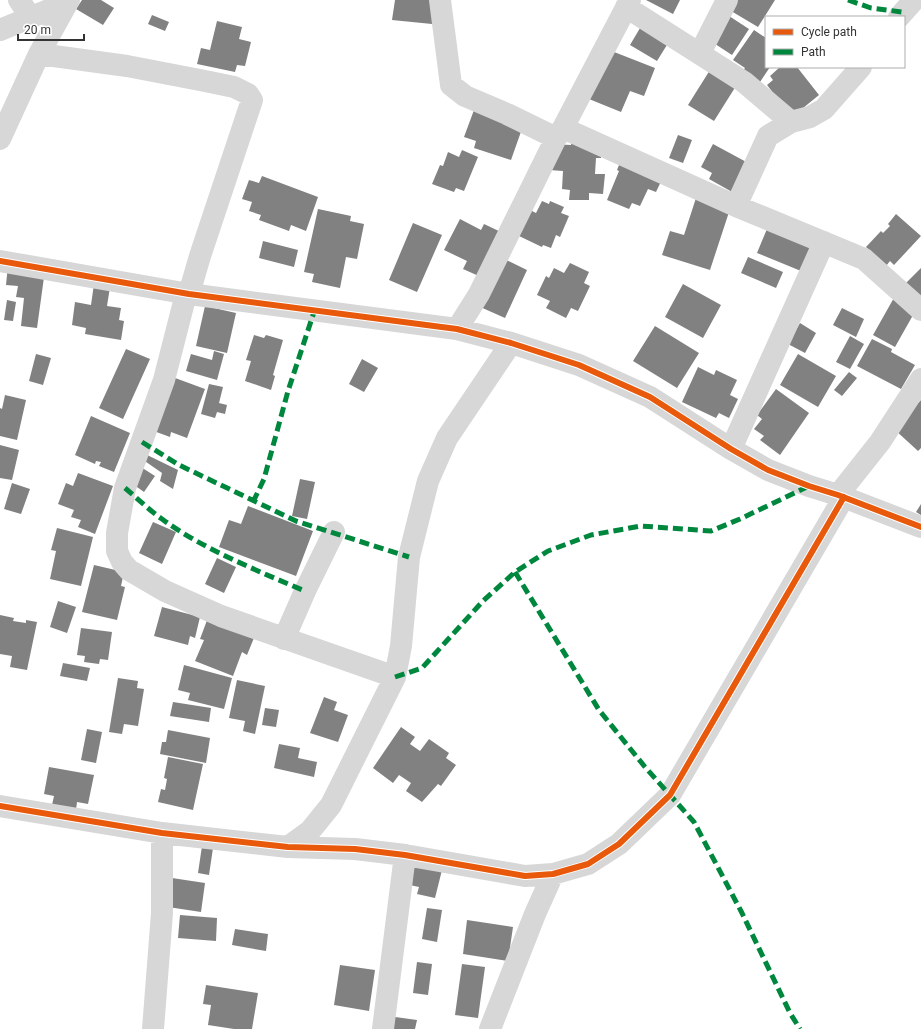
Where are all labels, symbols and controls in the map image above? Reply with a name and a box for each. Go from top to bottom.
scale bar [18,16,84,42]
legend [765,16,905,68]
text: 20 m [24,23,51,37]
text: Cycle path [801,25,857,39]
text: Path [801,45,826,59]

